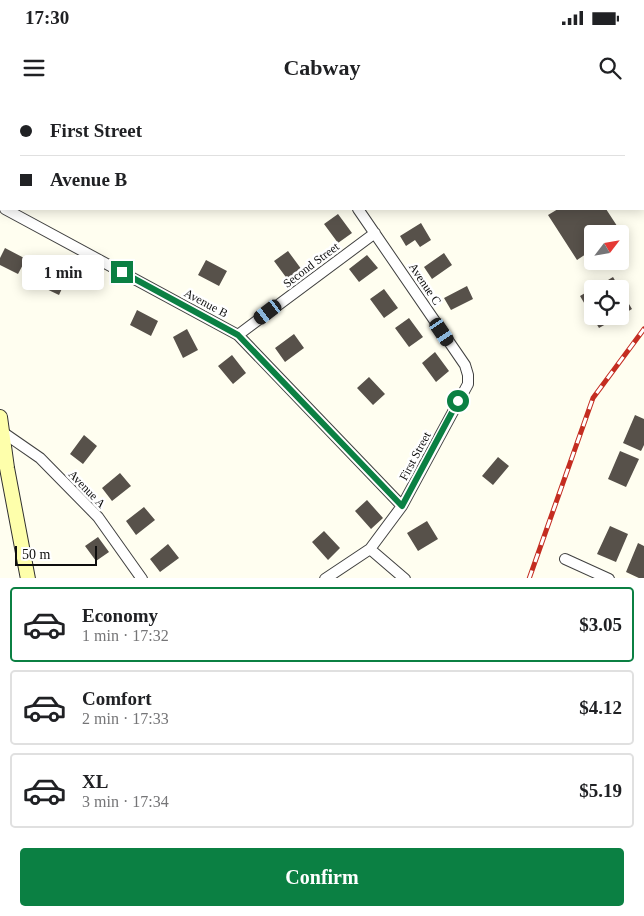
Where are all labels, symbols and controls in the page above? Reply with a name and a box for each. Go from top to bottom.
text: 17:30 [25,7,69,28]
icon: menu [20,54,48,82]
icon: search [596,54,624,82]
text: Cabway [283,55,361,80]
text: First Street [50,120,142,141]
text: Avenue B [50,169,127,190]
north arrow [584,225,629,270]
map controls [584,225,629,325]
street label: Second Street [280,239,342,291]
callout: 1 min [22,254,104,290]
street label: Avenue C [406,260,444,308]
route end [111,261,133,283]
text: 1 min [44,264,82,281]
button: locate [584,280,629,325]
street label: Avenue B [182,286,230,320]
car [251,297,284,327]
car [427,315,456,349]
route start [447,390,469,412]
street label: First Street [396,429,434,483]
street label: Avenue A [65,467,109,511]
scale bar [15,543,98,567]
text: 50 m [22,547,50,562]
icon: car [22,602,67,647]
text: Economy [82,605,158,626]
text: $3.05 [579,614,622,635]
text: 1 min · 17:32 [82,627,169,644]
icon: car [22,685,67,730]
text: Comfort [82,688,152,709]
text: $4.12 [579,697,622,718]
text: 2 min · 17:33 [82,710,169,727]
icon: car [22,768,67,813]
text: XL [82,771,108,792]
text: $5.19 [579,780,622,801]
text: 3 min · 17:34 [82,793,169,810]
button: Confirm [20,848,624,906]

